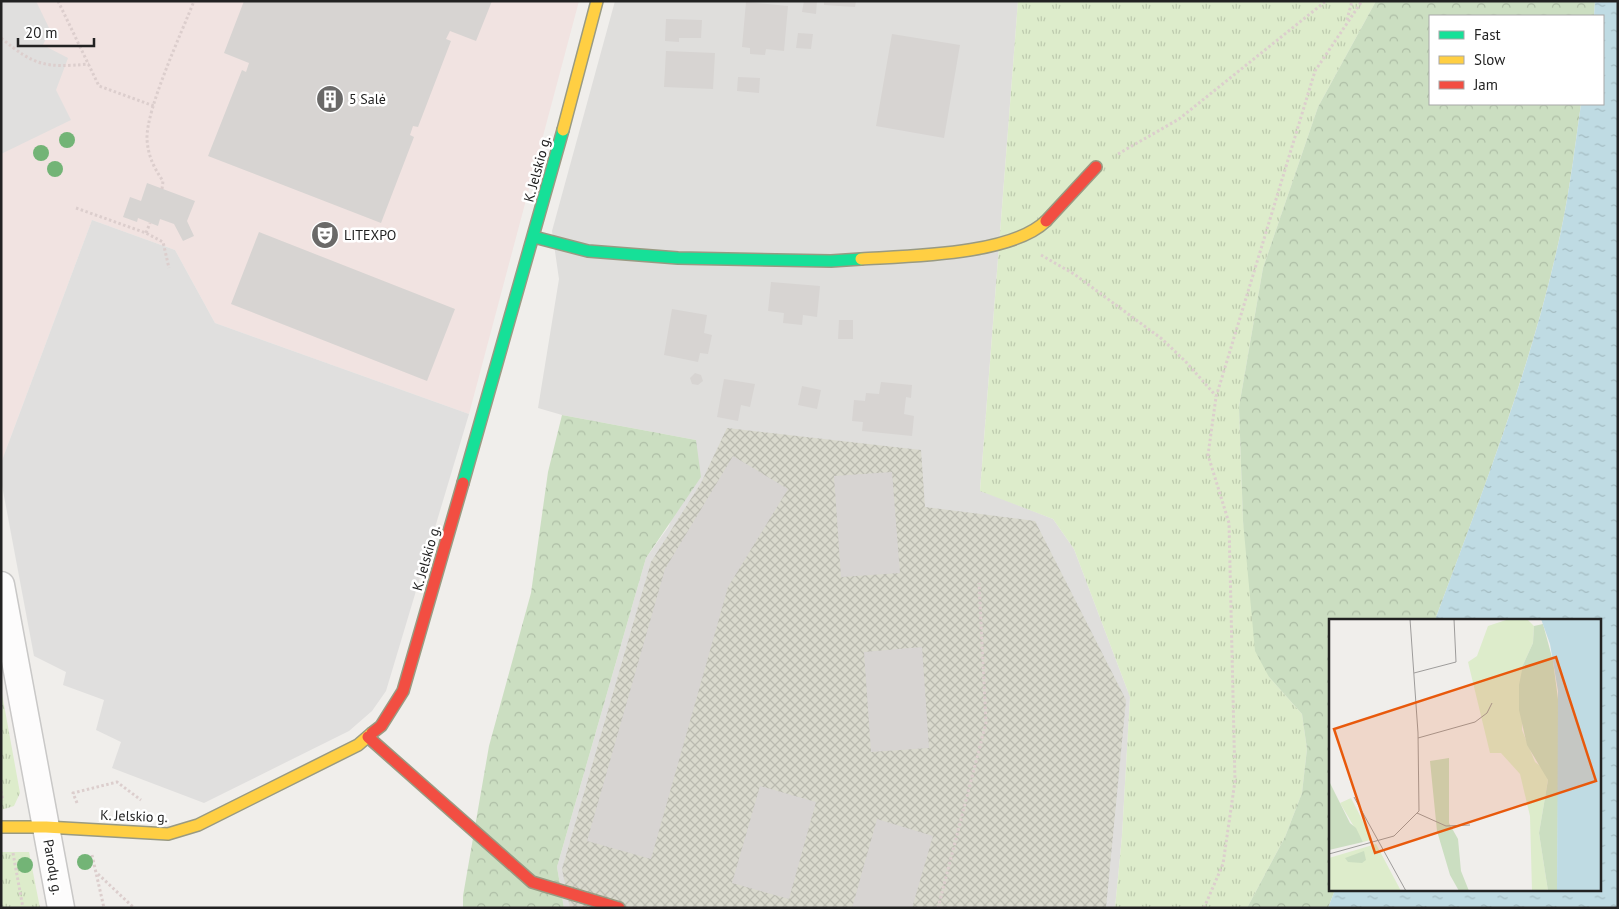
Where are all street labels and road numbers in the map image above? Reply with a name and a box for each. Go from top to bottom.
street label: K. Jelskio g. [520,134,554,204]
street label: K. Jelskio g. [408,523,444,593]
street label: K. Jelskio g. [100,806,168,826]
street label: Parodų g. [39,838,67,896]

